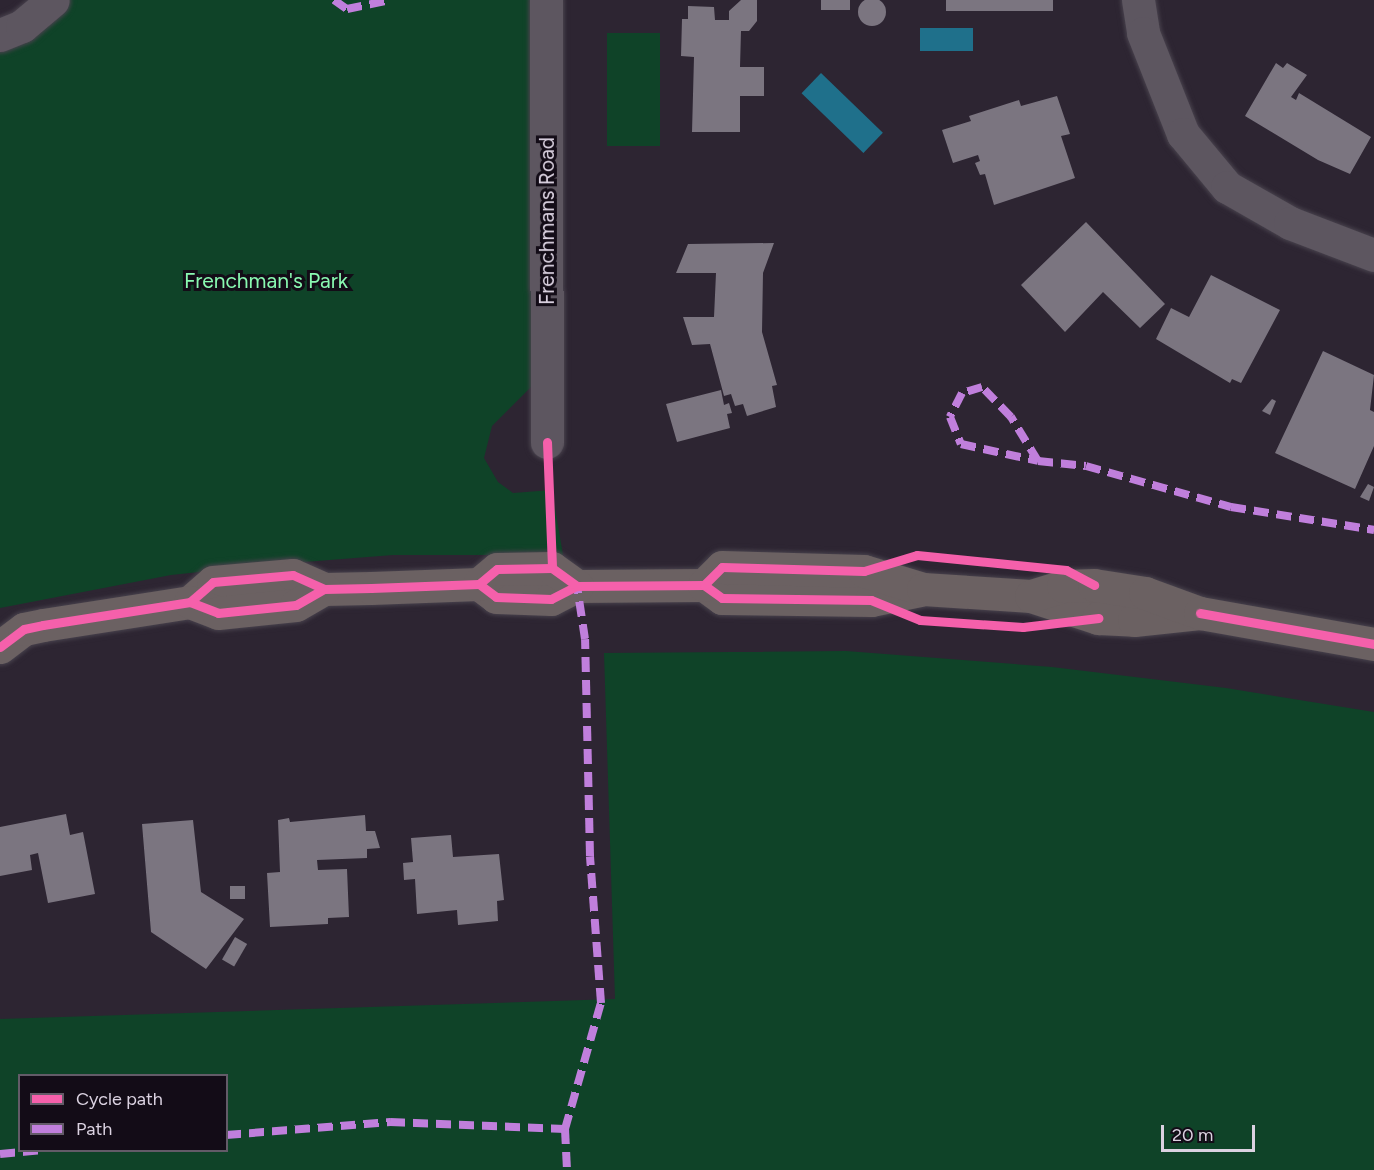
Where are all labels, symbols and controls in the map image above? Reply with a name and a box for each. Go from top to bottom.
street label: Frenchmans Road [534,137,560,305]
park label: Frenchman's Park [184,268,348,294]
legend [18,1074,228,1152]
text: Cycle path [76,1088,163,1110]
scale bar [1164,1113,1258,1151]
text: Path [76,1118,112,1140]
text: 20 m [1172,1124,1213,1146]

